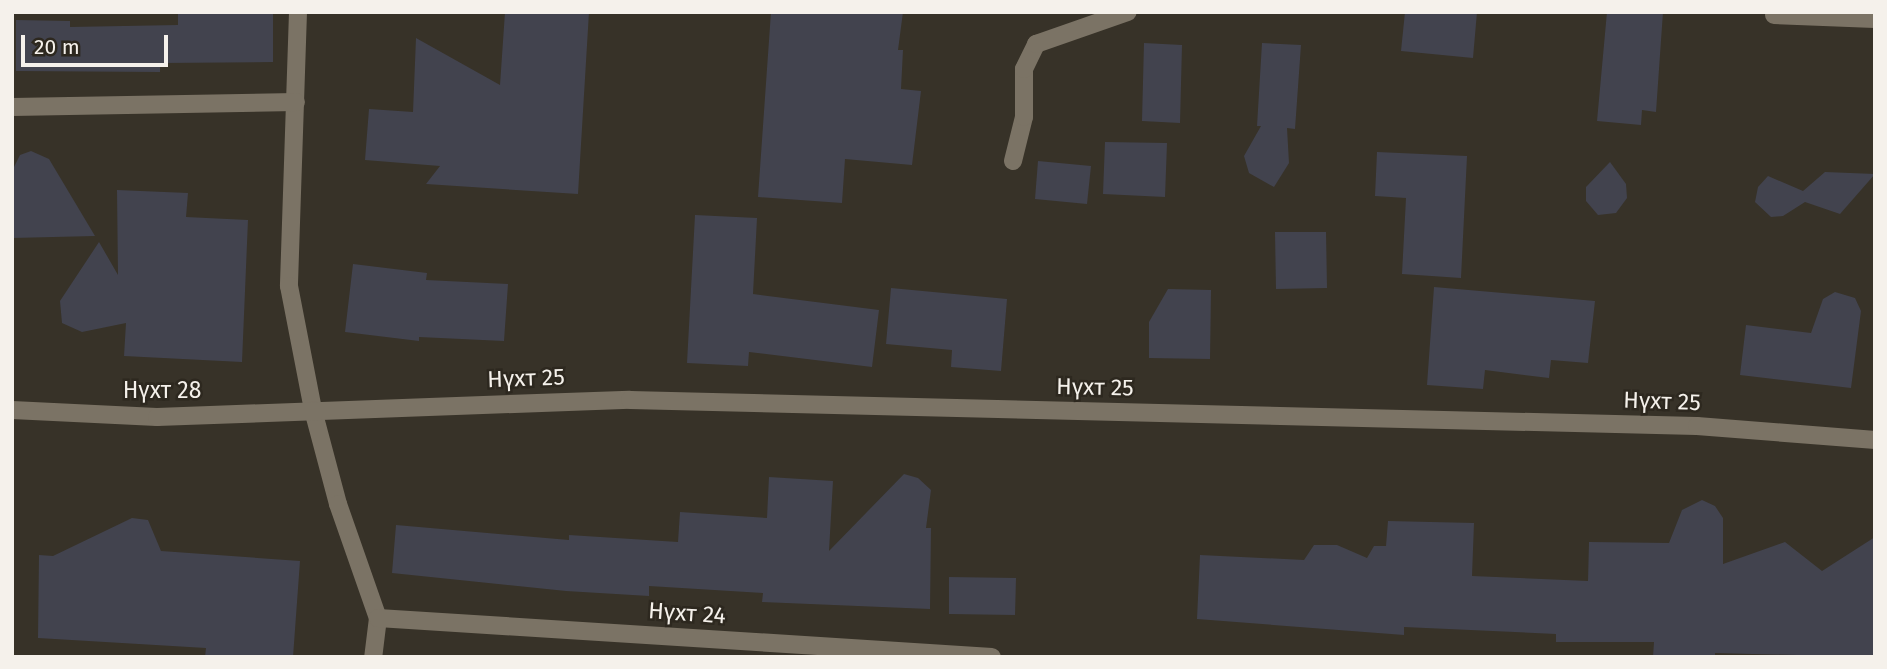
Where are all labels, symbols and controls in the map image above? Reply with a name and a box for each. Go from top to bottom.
scale bar [24,21,172,65]
text: 20 m [34,34,80,60]
street label: Нүхт 25 [487,363,565,393]
street label: Нүхт 25 [1056,373,1134,401]
street label: Нүхт 28 [123,376,201,404]
street label: Нүхт 25 [1623,386,1701,416]
street label: Нүхт 24 [647,597,727,629]

